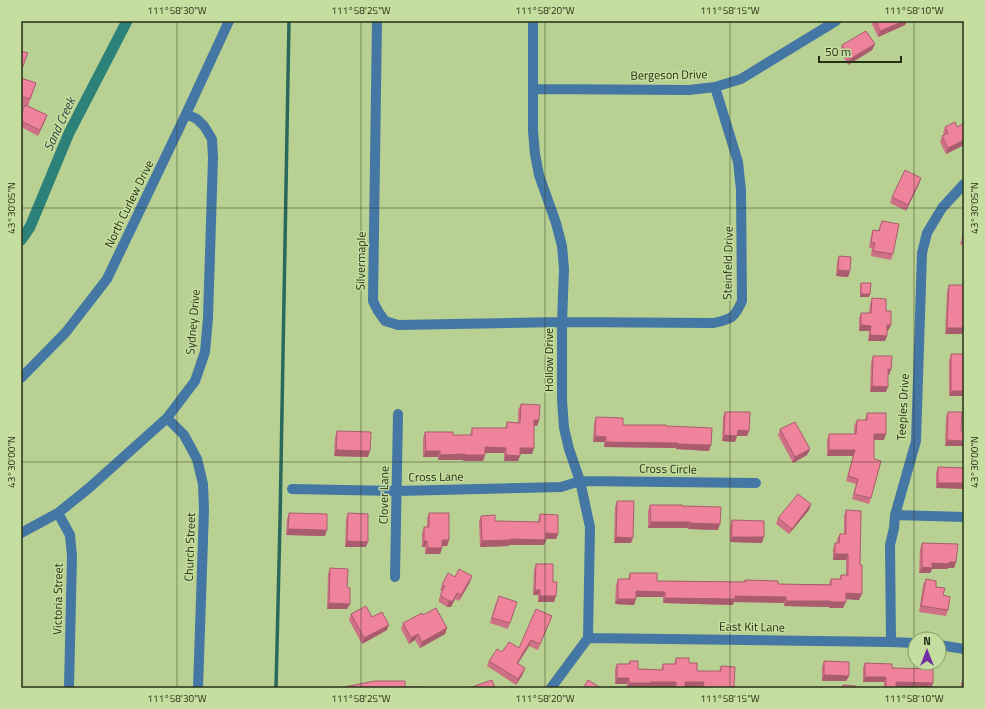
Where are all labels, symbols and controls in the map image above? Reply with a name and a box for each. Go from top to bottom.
text: 111°58'30"W [147,3,207,18]
text: 111°58'25"W [331,3,391,18]
text: 111°58'20"W [515,3,575,18]
text: 111°58'15"W [700,3,760,18]
text: 111°58'10"W [884,3,944,18]
scale bar [819,38,901,64]
text: 50 m [825,42,851,61]
street label: Bergeson Drive [630,64,708,85]
water label: Sand Creek [38,92,81,154]
street label: North Curlew Drive [99,157,158,251]
text: 43°30'05"N [4,182,19,234]
text: 43°30'05"N [967,182,982,234]
street label: Steinfeld Drive [717,226,738,300]
street label: Silvermaple [350,231,371,291]
street label: Sydney Drive [180,289,205,355]
street label: Hollow Drive [539,328,558,392]
street label: Teeples Drive [891,373,914,441]
text: 43°30'00"N [4,436,19,488]
text: 43°30'00"N [967,436,982,488]
street label: Cross Circle [639,458,697,479]
street label: Clover Lane [373,466,394,524]
street label: Cross Lane [408,467,464,486]
street label: Church Street [179,512,200,582]
street label: Victoria Street [47,562,68,635]
street label: East Kit Lane [719,616,785,637]
north arrow [907,631,947,671]
text: N [923,633,931,649]
text: 111°58'30"W [147,691,207,706]
text: 111°58'25"W [331,691,391,706]
text: 111°58'20"W [515,691,575,706]
text: 111°58'15"W [700,691,760,706]
text: 111°58'10"W [884,691,944,706]

